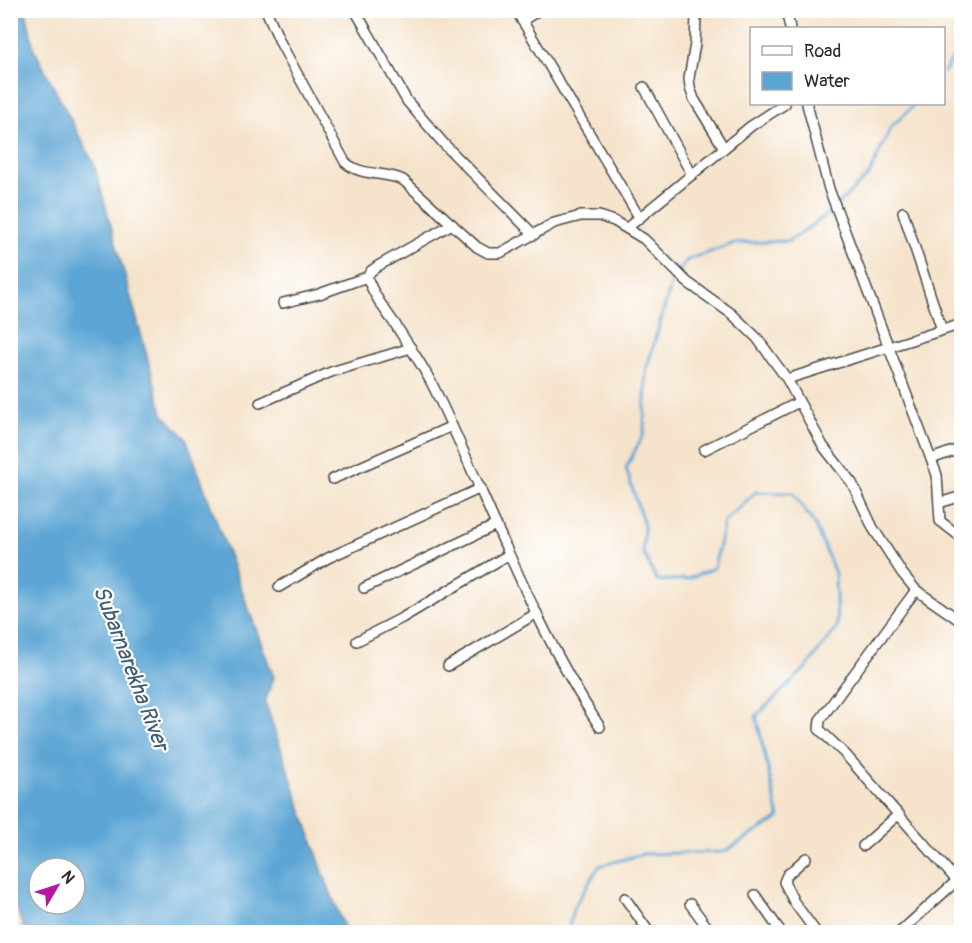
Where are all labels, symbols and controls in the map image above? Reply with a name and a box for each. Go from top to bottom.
legend [750,27,945,105]
text: Road [804,40,841,63]
text: Water [804,70,850,93]
water label: Subarnarekha River [87,582,176,757]
north arrow [27,856,87,916]
text: N [57,867,79,888]

